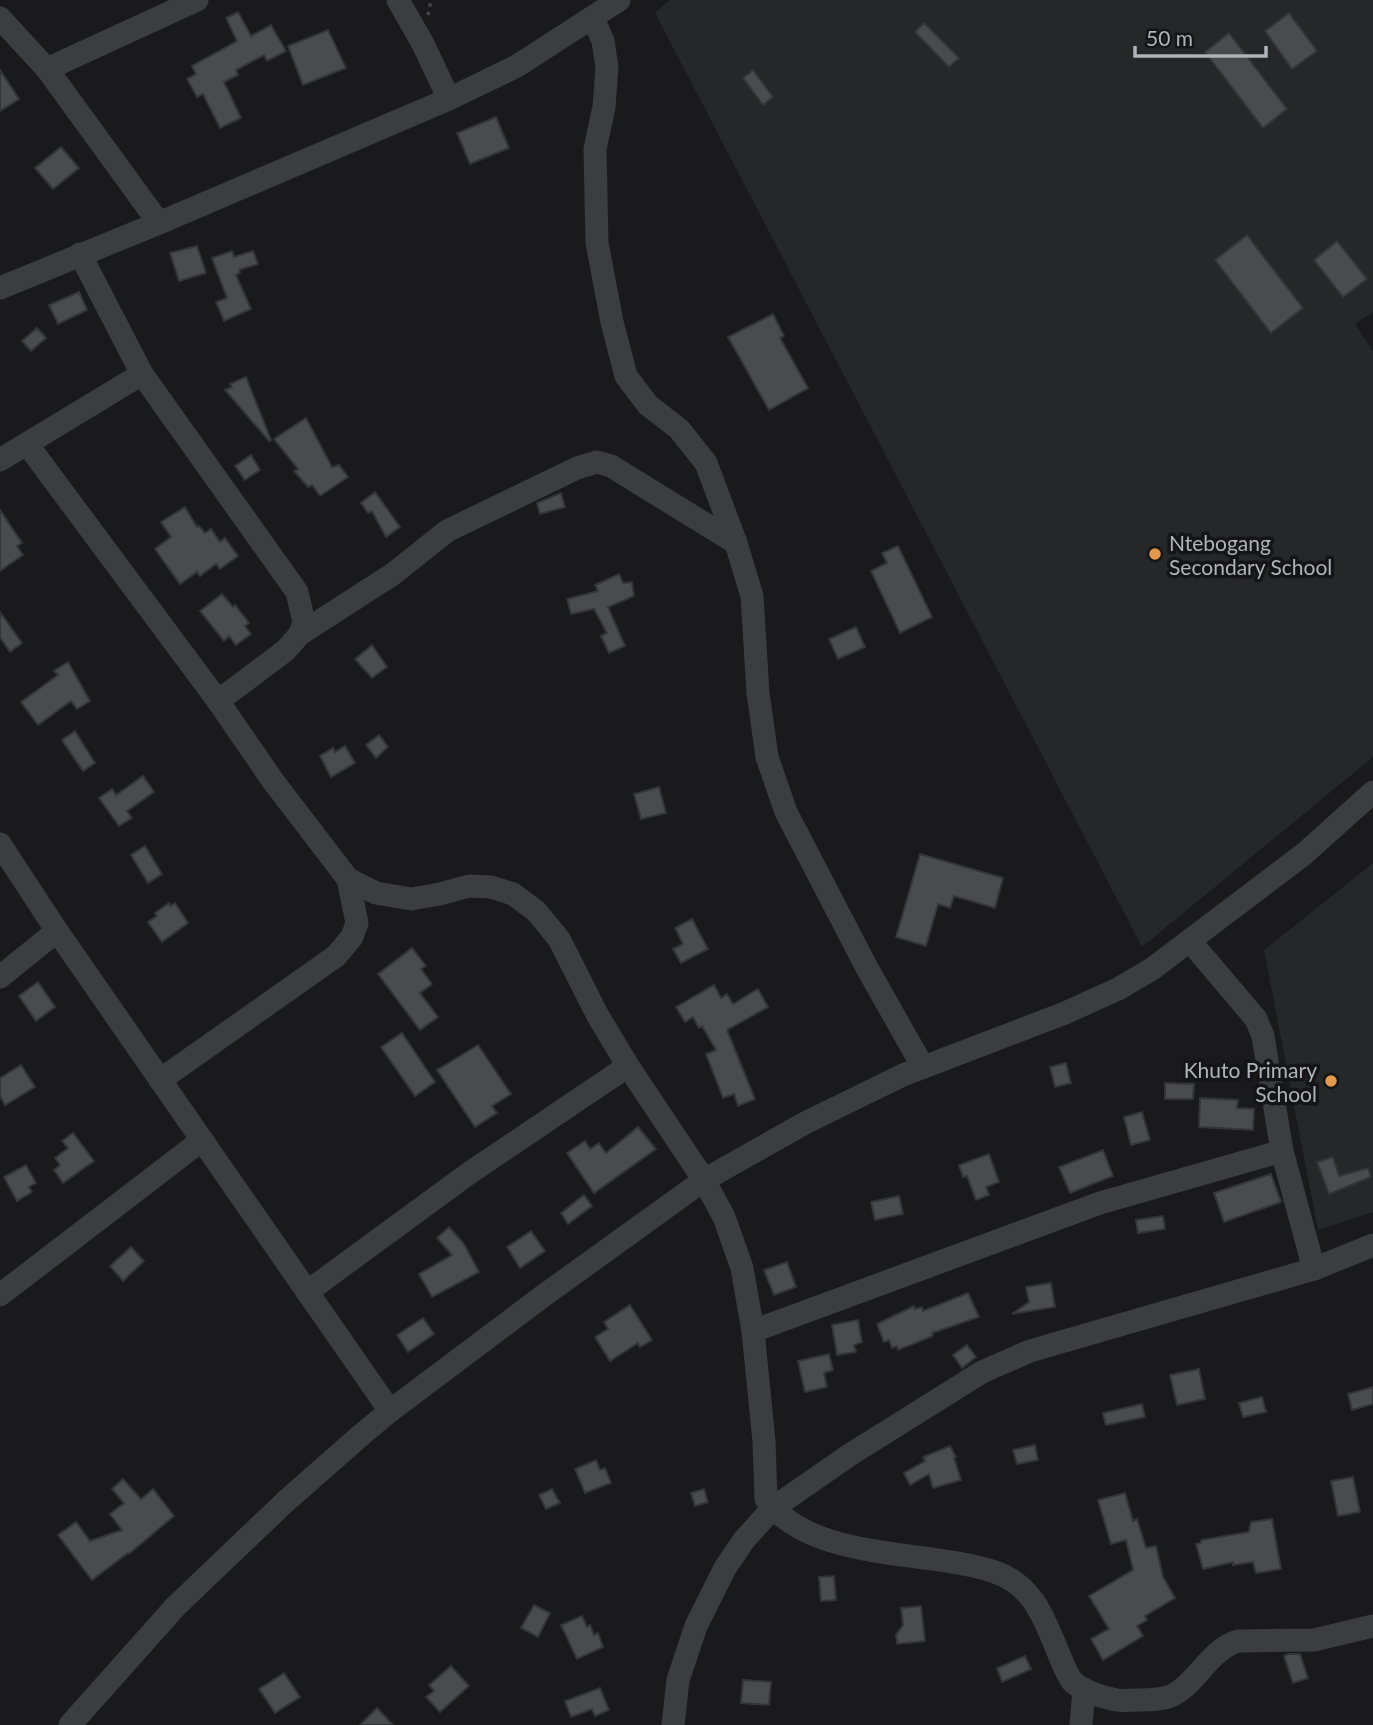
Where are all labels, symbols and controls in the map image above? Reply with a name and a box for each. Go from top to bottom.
scale bar [1135,14,1266,58]
text: 50 m [1146,25,1193,50]
place label: Ntebogang Secondary School [1169,530,1332,579]
marker: Ntebogang Secondary School [1147,546,1163,562]
place label: Khuto Primary School [1184,1057,1317,1106]
marker: Khuto Primary School [1323,1073,1339,1089]

